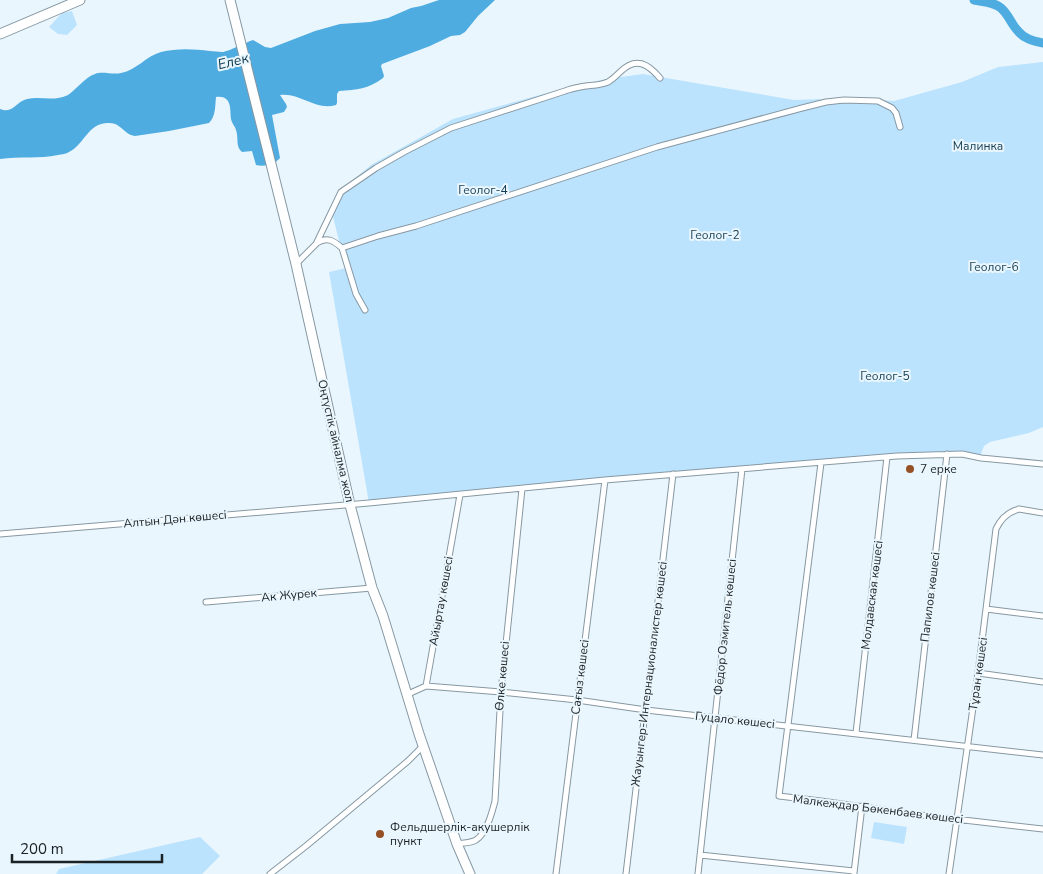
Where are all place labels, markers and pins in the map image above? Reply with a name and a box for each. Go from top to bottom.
place label: 7 ерке [920,461,957,477]
marker: 7 ерке [904,463,916,475]
place label: Фельдшерлік-акушерлік пункт [390,819,530,849]
marker: Фельдшерлік-акушерлік пункт [374,828,386,840]

